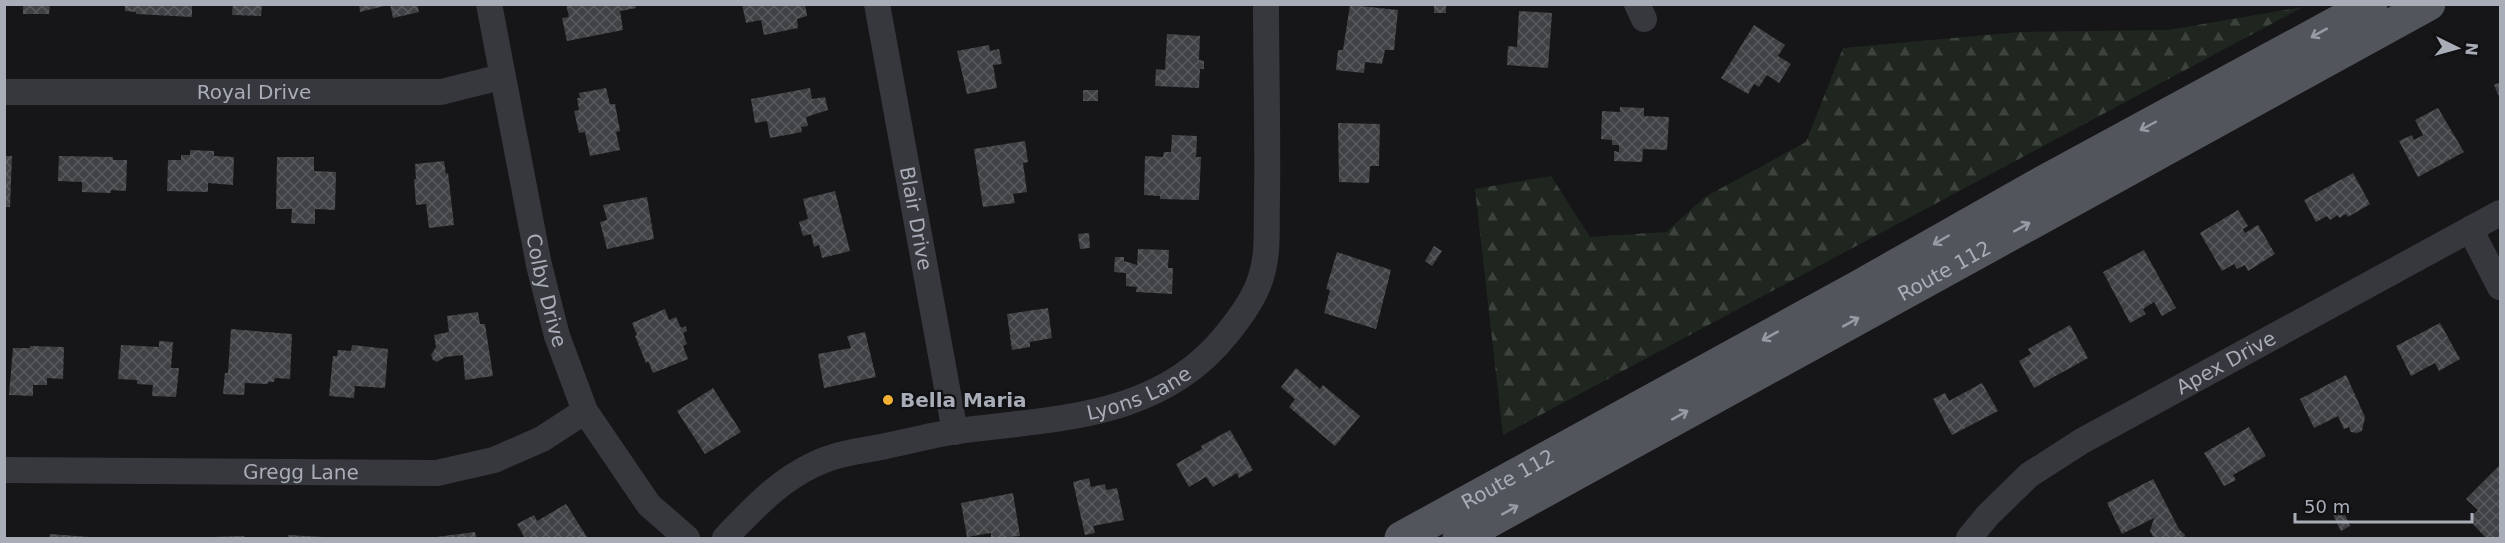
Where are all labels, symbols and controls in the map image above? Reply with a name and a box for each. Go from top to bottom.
north arrow [2427,18,2487,78]
one-way arrow [2311,27,2328,39]
text: N [2461,42,2481,57]
street label: Royal Drive [197,80,311,104]
one-way arrow [2140,120,2157,132]
street label: Blair Drive [895,165,937,272]
one-way arrow [2013,221,2030,233]
street label: Colby Drive [521,232,572,351]
one-way arrow [1932,235,1949,247]
street label: Route 112 [1894,236,1995,306]
one-way arrow [1842,316,1860,327]
street label: Apex Drive [2172,326,2280,399]
one-way arrow [1762,330,1779,342]
street label: Lyons Lane [1084,361,1196,425]
place label: Bella Maria [900,388,1027,412]
marker: Bella Maria [881,393,895,407]
one-way arrow [1671,409,1688,421]
street label: Route 112 [1457,444,1559,514]
street label: Gregg Lane [243,460,359,484]
scale bar [2295,486,2472,524]
text: 50 m [2304,496,2350,517]
one-way arrow [1501,504,1518,516]

